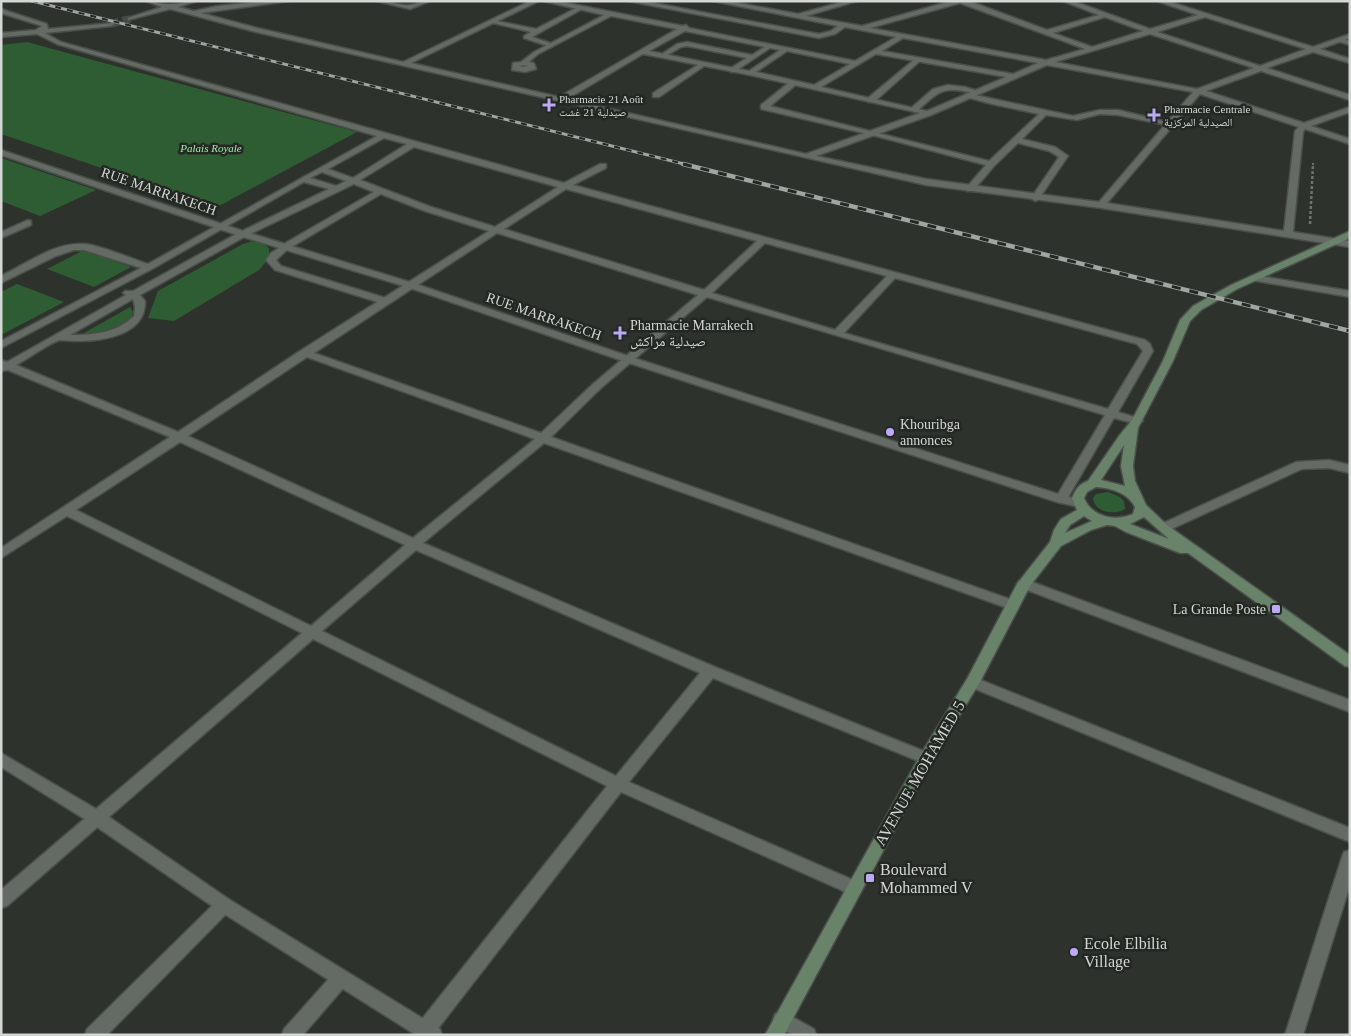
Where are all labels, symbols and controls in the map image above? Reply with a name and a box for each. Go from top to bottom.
place label: Pharmacie 21 Août صيدلية 21 غشت [559,93,643,118]
marker: Pharmacie 21 Août صيدلية 21 غشت [543,99,555,111]
place label: Pharmacie Centrale الصيدلية المركزية [1164,103,1251,128]
marker: Pharmacie Centrale الصيدلية المركزية [1148,109,1160,121]
park label: Palais Royale [179,142,242,154]
street label: RUE MARRAKECH [99,165,218,218]
street label: RUE MARRAKECH [484,290,603,343]
place label: Pharmacie Marrakech صيدلية مراكش [630,318,753,350]
marker: Pharmacie Marrakech صيدلية مراكش [614,327,626,339]
place label: Khouribga annonces [900,417,961,448]
marker: Khouribga annonces [884,426,896,438]
place label: La Grande Poste [1173,602,1266,617]
marker: La Grande Poste [1270,603,1282,615]
street label: AVENUE MOHAMED 5 [871,698,968,849]
place label: Boulevard Mohammed V [880,861,973,896]
marker: Boulevard Mohammed V [864,872,876,884]
place label: Ecole Elbilia Village [1084,935,1167,971]
marker: Ecole Elbilia Village [1068,946,1080,958]

